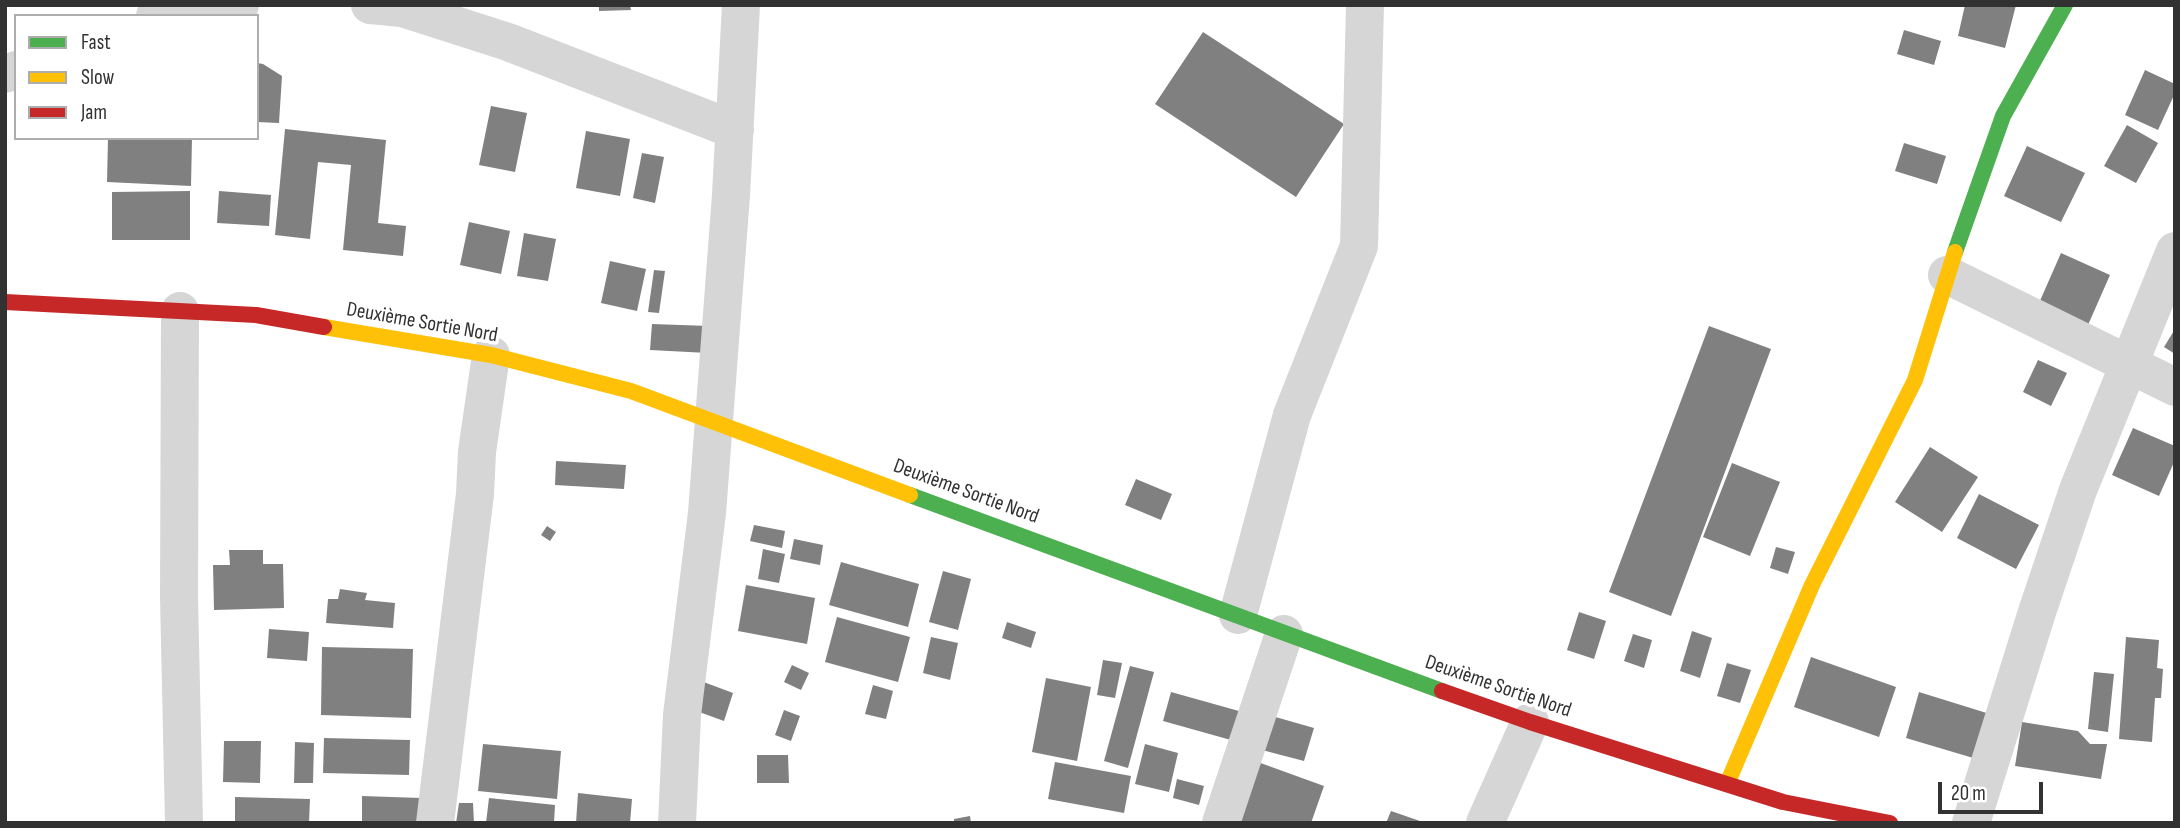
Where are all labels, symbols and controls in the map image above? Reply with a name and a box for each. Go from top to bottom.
legend [14,14,259,140]
text: Fast [81,30,111,55]
text: Slow [81,65,114,90]
text: Jam [81,100,107,125]
street label: Deuxième Sortie Nord [344,297,500,349]
street label: Deuxième Sortie Nord [890,454,1042,530]
street label: Deuxième Sortie Nord [1422,650,1574,724]
scale bar [1942,768,2047,812]
text: 20 m [1951,781,1986,806]

